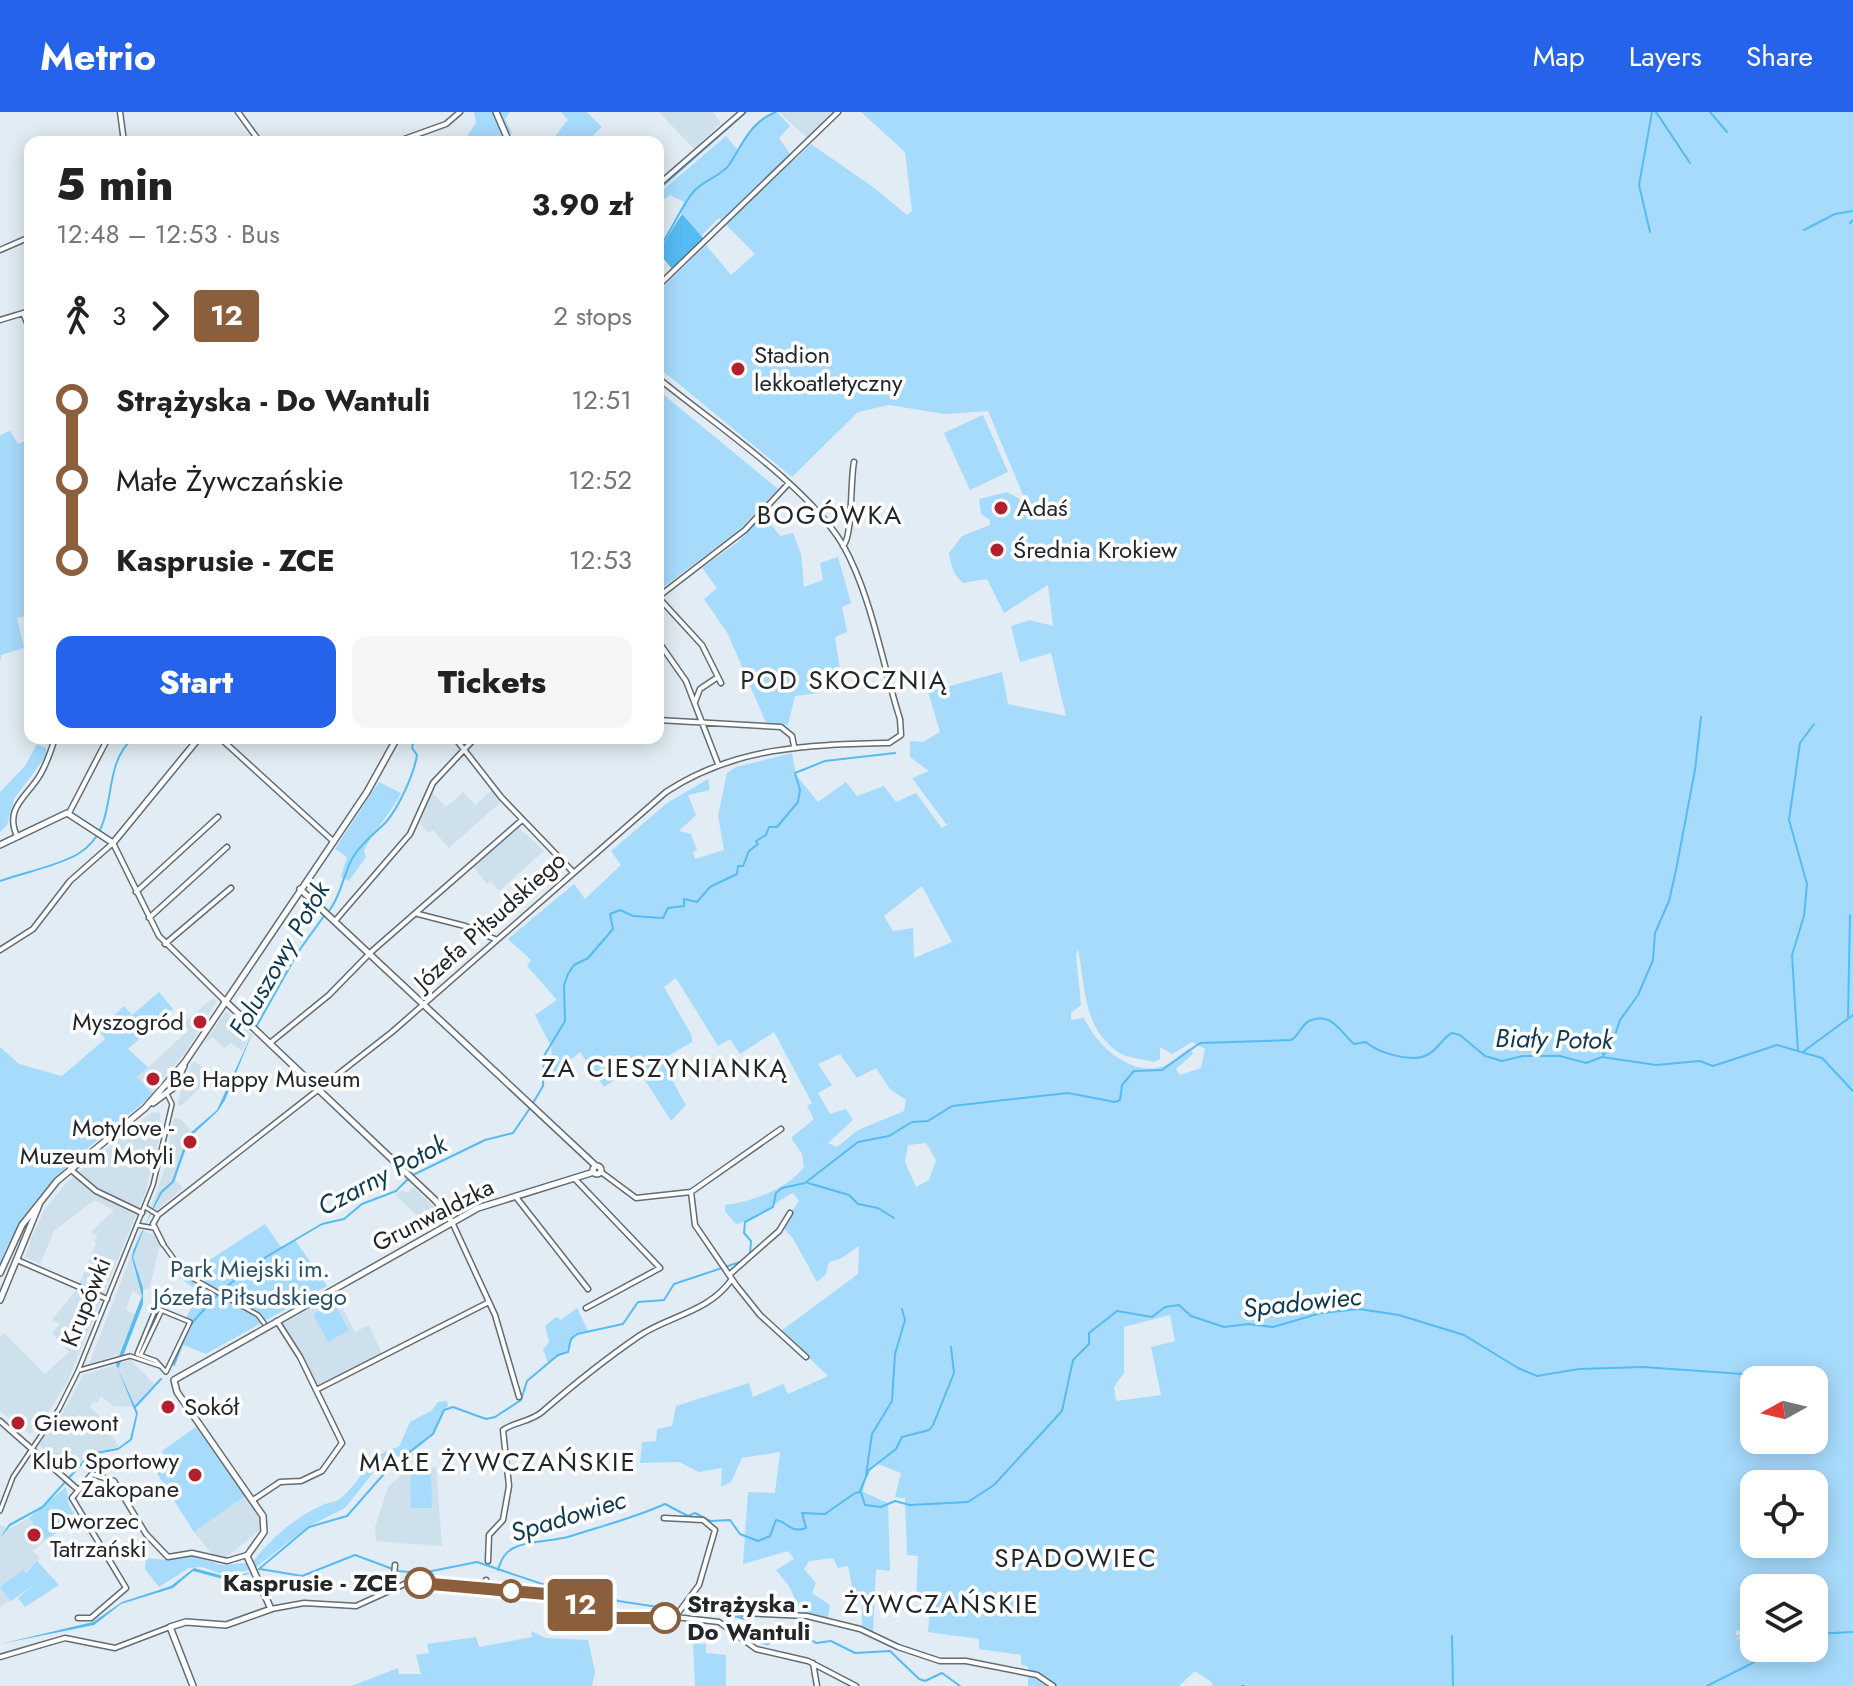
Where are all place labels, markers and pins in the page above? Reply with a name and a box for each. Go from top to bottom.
place label: Stadion lekkoatletyczny [754,337,903,400]
marker: Stadion lekkoatletyczny [729,360,747,378]
place label: Adaś [1017,490,1068,525]
marker: Adaś [992,499,1010,517]
place label: Średnia Krokiew [1013,532,1178,567]
marker: Średnia Krokiew [988,541,1006,559]
place label: Myszogród [72,1004,184,1039]
marker: Myszogród [191,1013,209,1031]
place label: Be Happy Museum [169,1061,361,1096]
marker: Be Happy Museum [144,1070,162,1088]
place label: Motylove - Muzeum Motyli [20,1110,174,1173]
marker: Motylove - Muzeum Motyli [181,1133,199,1151]
place label: Sokół [184,1389,241,1424]
marker: Sokół [159,1398,177,1416]
place label: Giewont [34,1405,119,1440]
marker: Giewont [9,1414,27,1432]
place label: Klub Sportowy Zakopane [32,1443,179,1506]
marker: Klub Sportowy Zakopane [186,1466,204,1484]
place label: Dworzec Tatrzański [50,1503,147,1566]
marker: Dworzec Tatrzański [25,1526,43,1544]
place label: Kasprusie - ZCE [223,1565,398,1600]
marker: Kasprusie - ZCE [405,1568,435,1598]
unlabelled marker [500,1580,522,1602]
place label: Strążyska - Do Wantuli [687,1586,810,1649]
marker: Strążyska - Do Wantuli [650,1603,680,1633]

